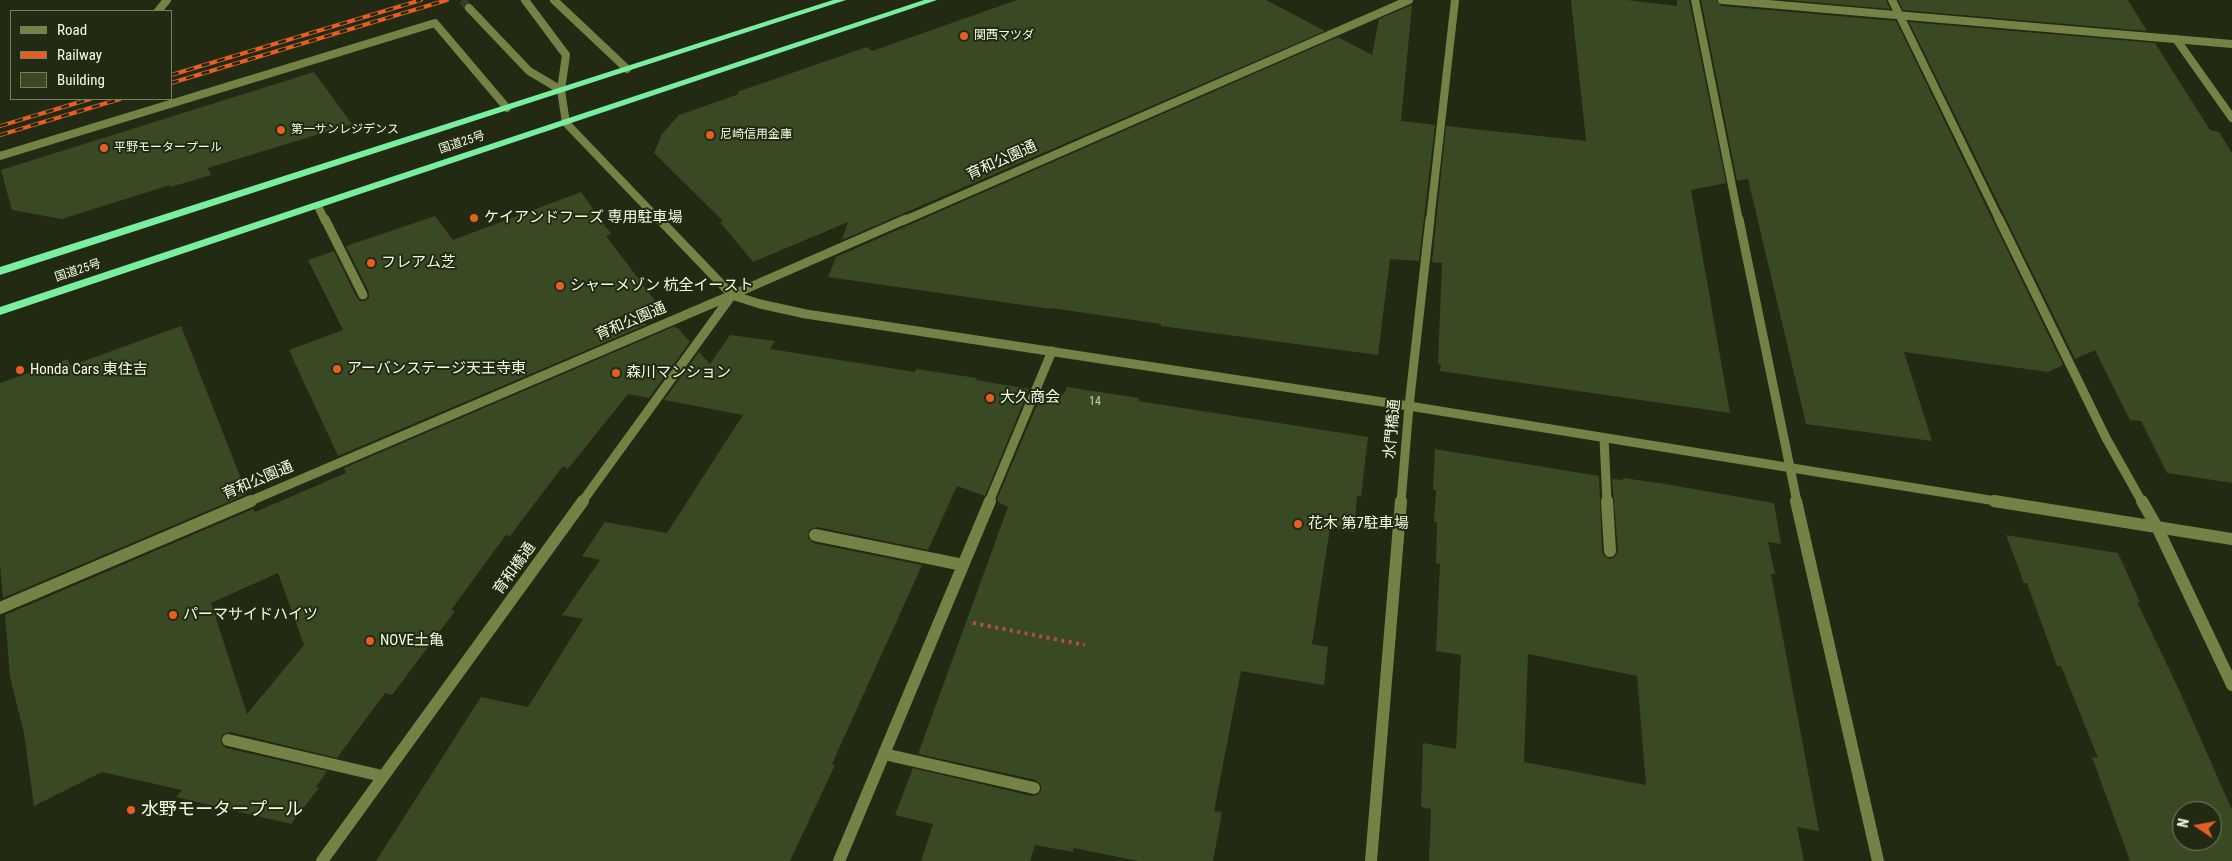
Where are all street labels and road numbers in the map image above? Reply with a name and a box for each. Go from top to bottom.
street label: 国道25号 [437,129,487,157]
street label: 育和公園通 [964,138,1040,184]
street label: 国道25号 [53,257,103,285]
street label: 育和公園通 [593,299,669,345]
street label: 水門橋通 [1381,398,1405,460]
street label: 育和公園通 [220,458,296,504]
street label: 育和橋通 [490,539,540,599]

